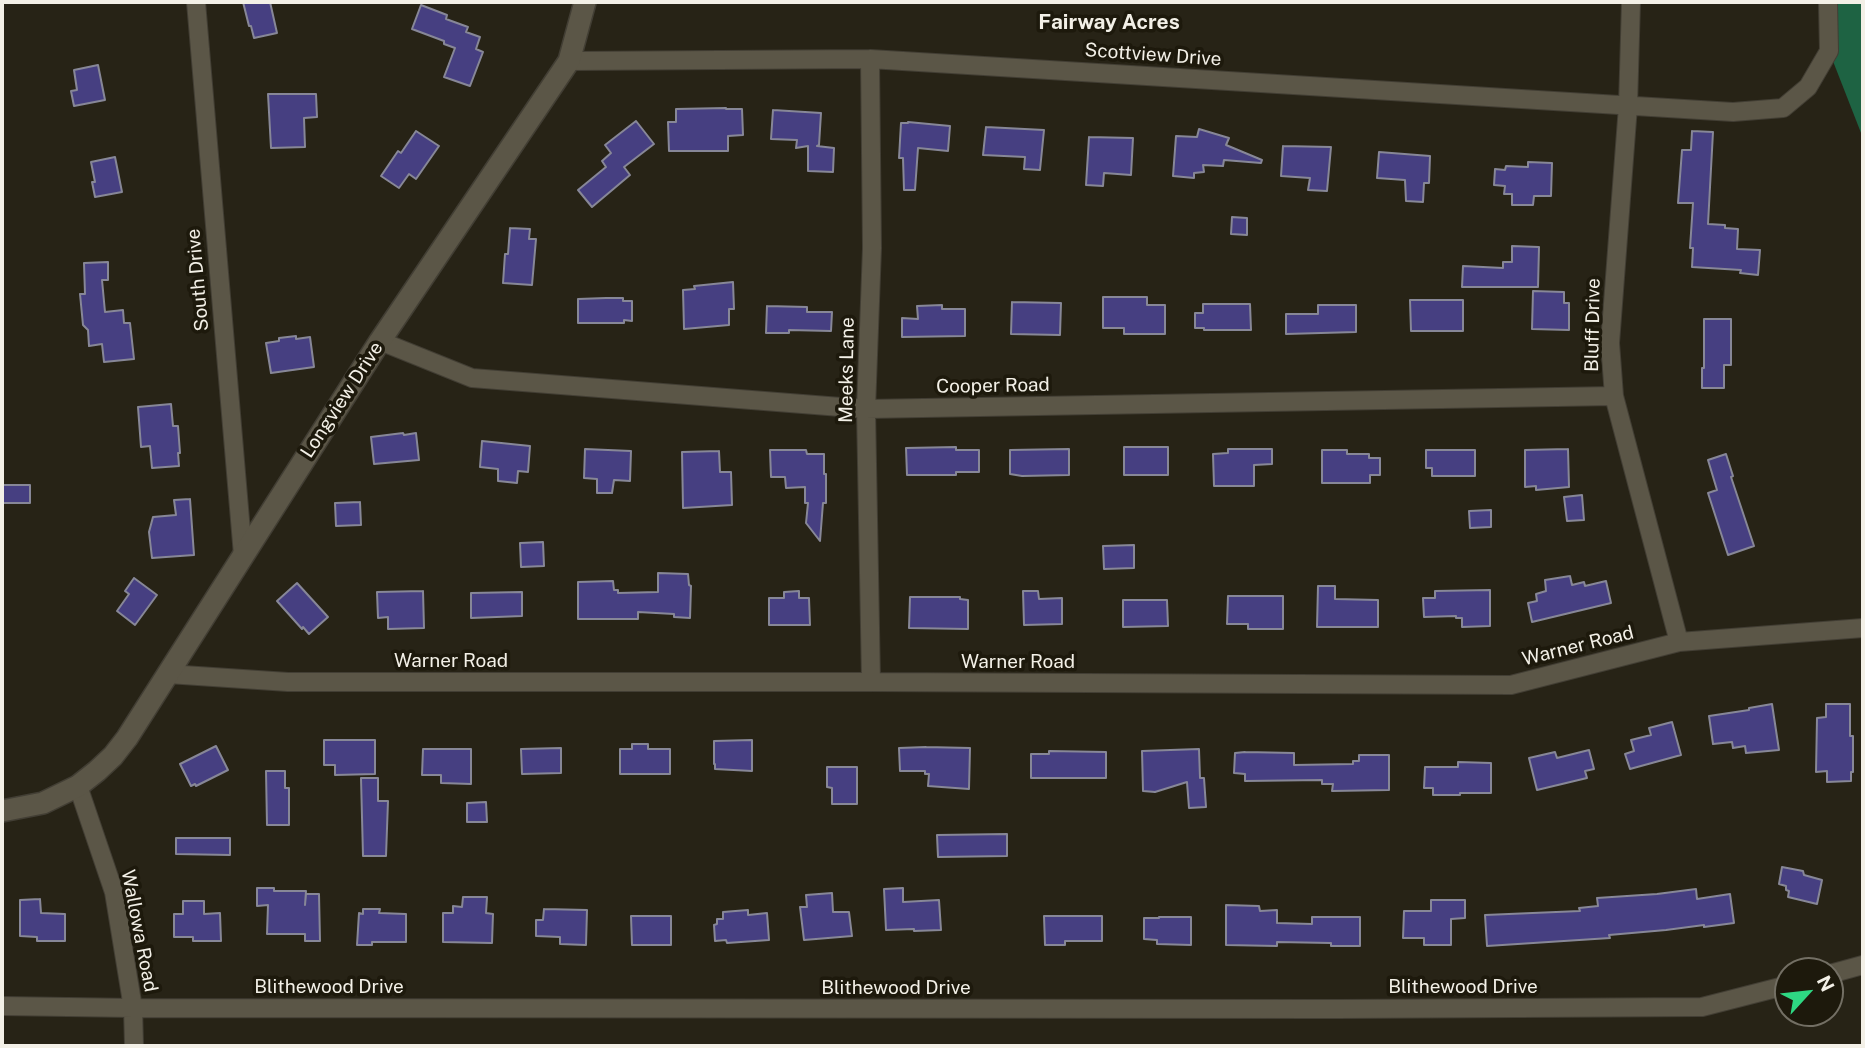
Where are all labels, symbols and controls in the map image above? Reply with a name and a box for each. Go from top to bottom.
district label: Fairway Acres [1038,10,1180,36]
street label: Scottview Drive [1084,39,1222,71]
street label: South Drive [182,228,214,332]
street label: Bluff Drive [1581,278,1605,372]
street label: Meeks Lane [835,317,859,423]
street label: Longview Drive [296,338,388,462]
street label: Cooper Road [936,374,1050,398]
street label: Warner Road [1520,621,1636,671]
street label: Warner Road [394,650,508,672]
street label: Warner Road [961,651,1075,673]
street label: Wallowa Road [116,868,162,994]
north arrow [1774,957,1844,1027]
text: N [1813,972,1839,995]
street label: Blithewood Drive [254,976,404,998]
street label: Blithewood Drive [1388,976,1538,998]
street label: Blithewood Drive [821,977,971,999]

